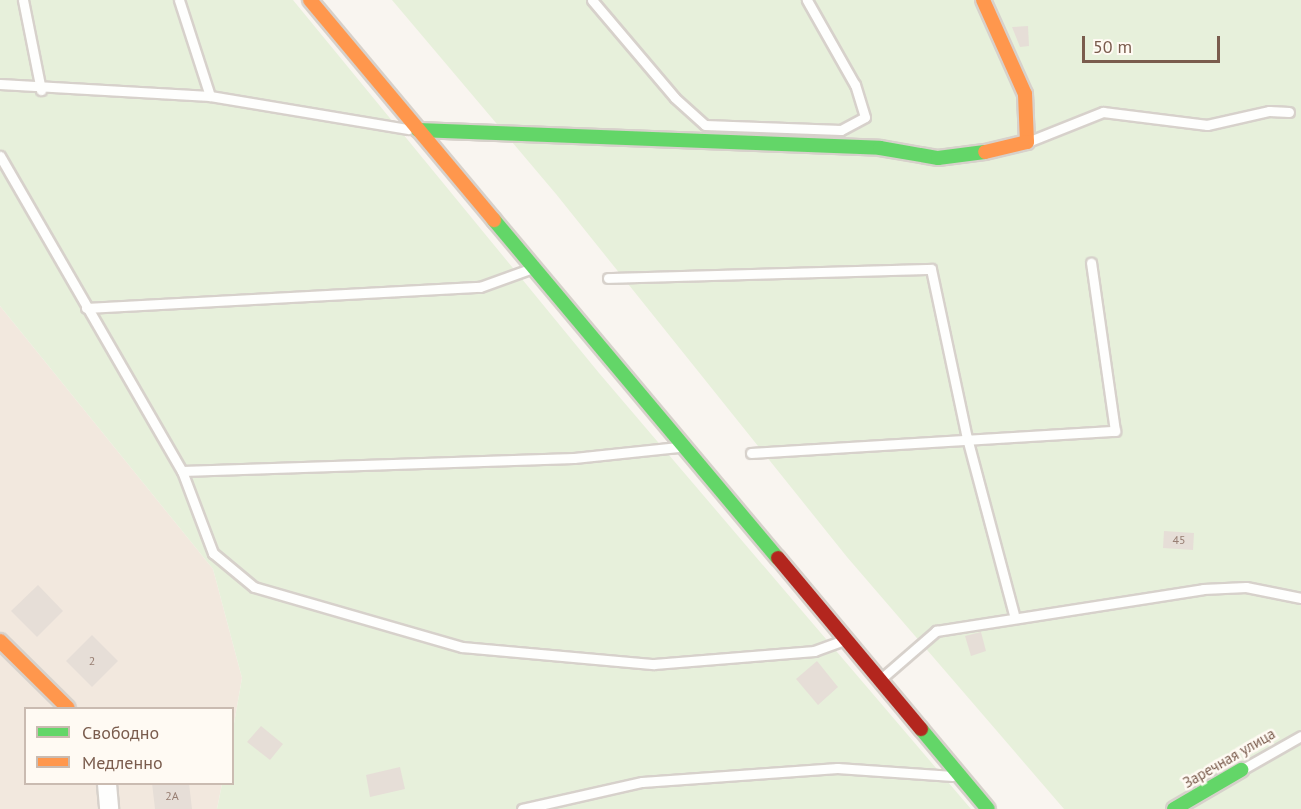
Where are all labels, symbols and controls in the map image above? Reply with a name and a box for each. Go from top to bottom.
scale bar [1085,24,1223,62]
text: 50 m [1093,35,1132,58]
house number: 45 [1172,533,1186,547]
house number: 2 [89,654,95,668]
legend [24,707,234,785]
text: Свободно [82,721,159,744]
street label: Заречная улица [1180,724,1278,792]
text: Медленно [82,751,163,774]
house number: 2А [165,789,179,803]

